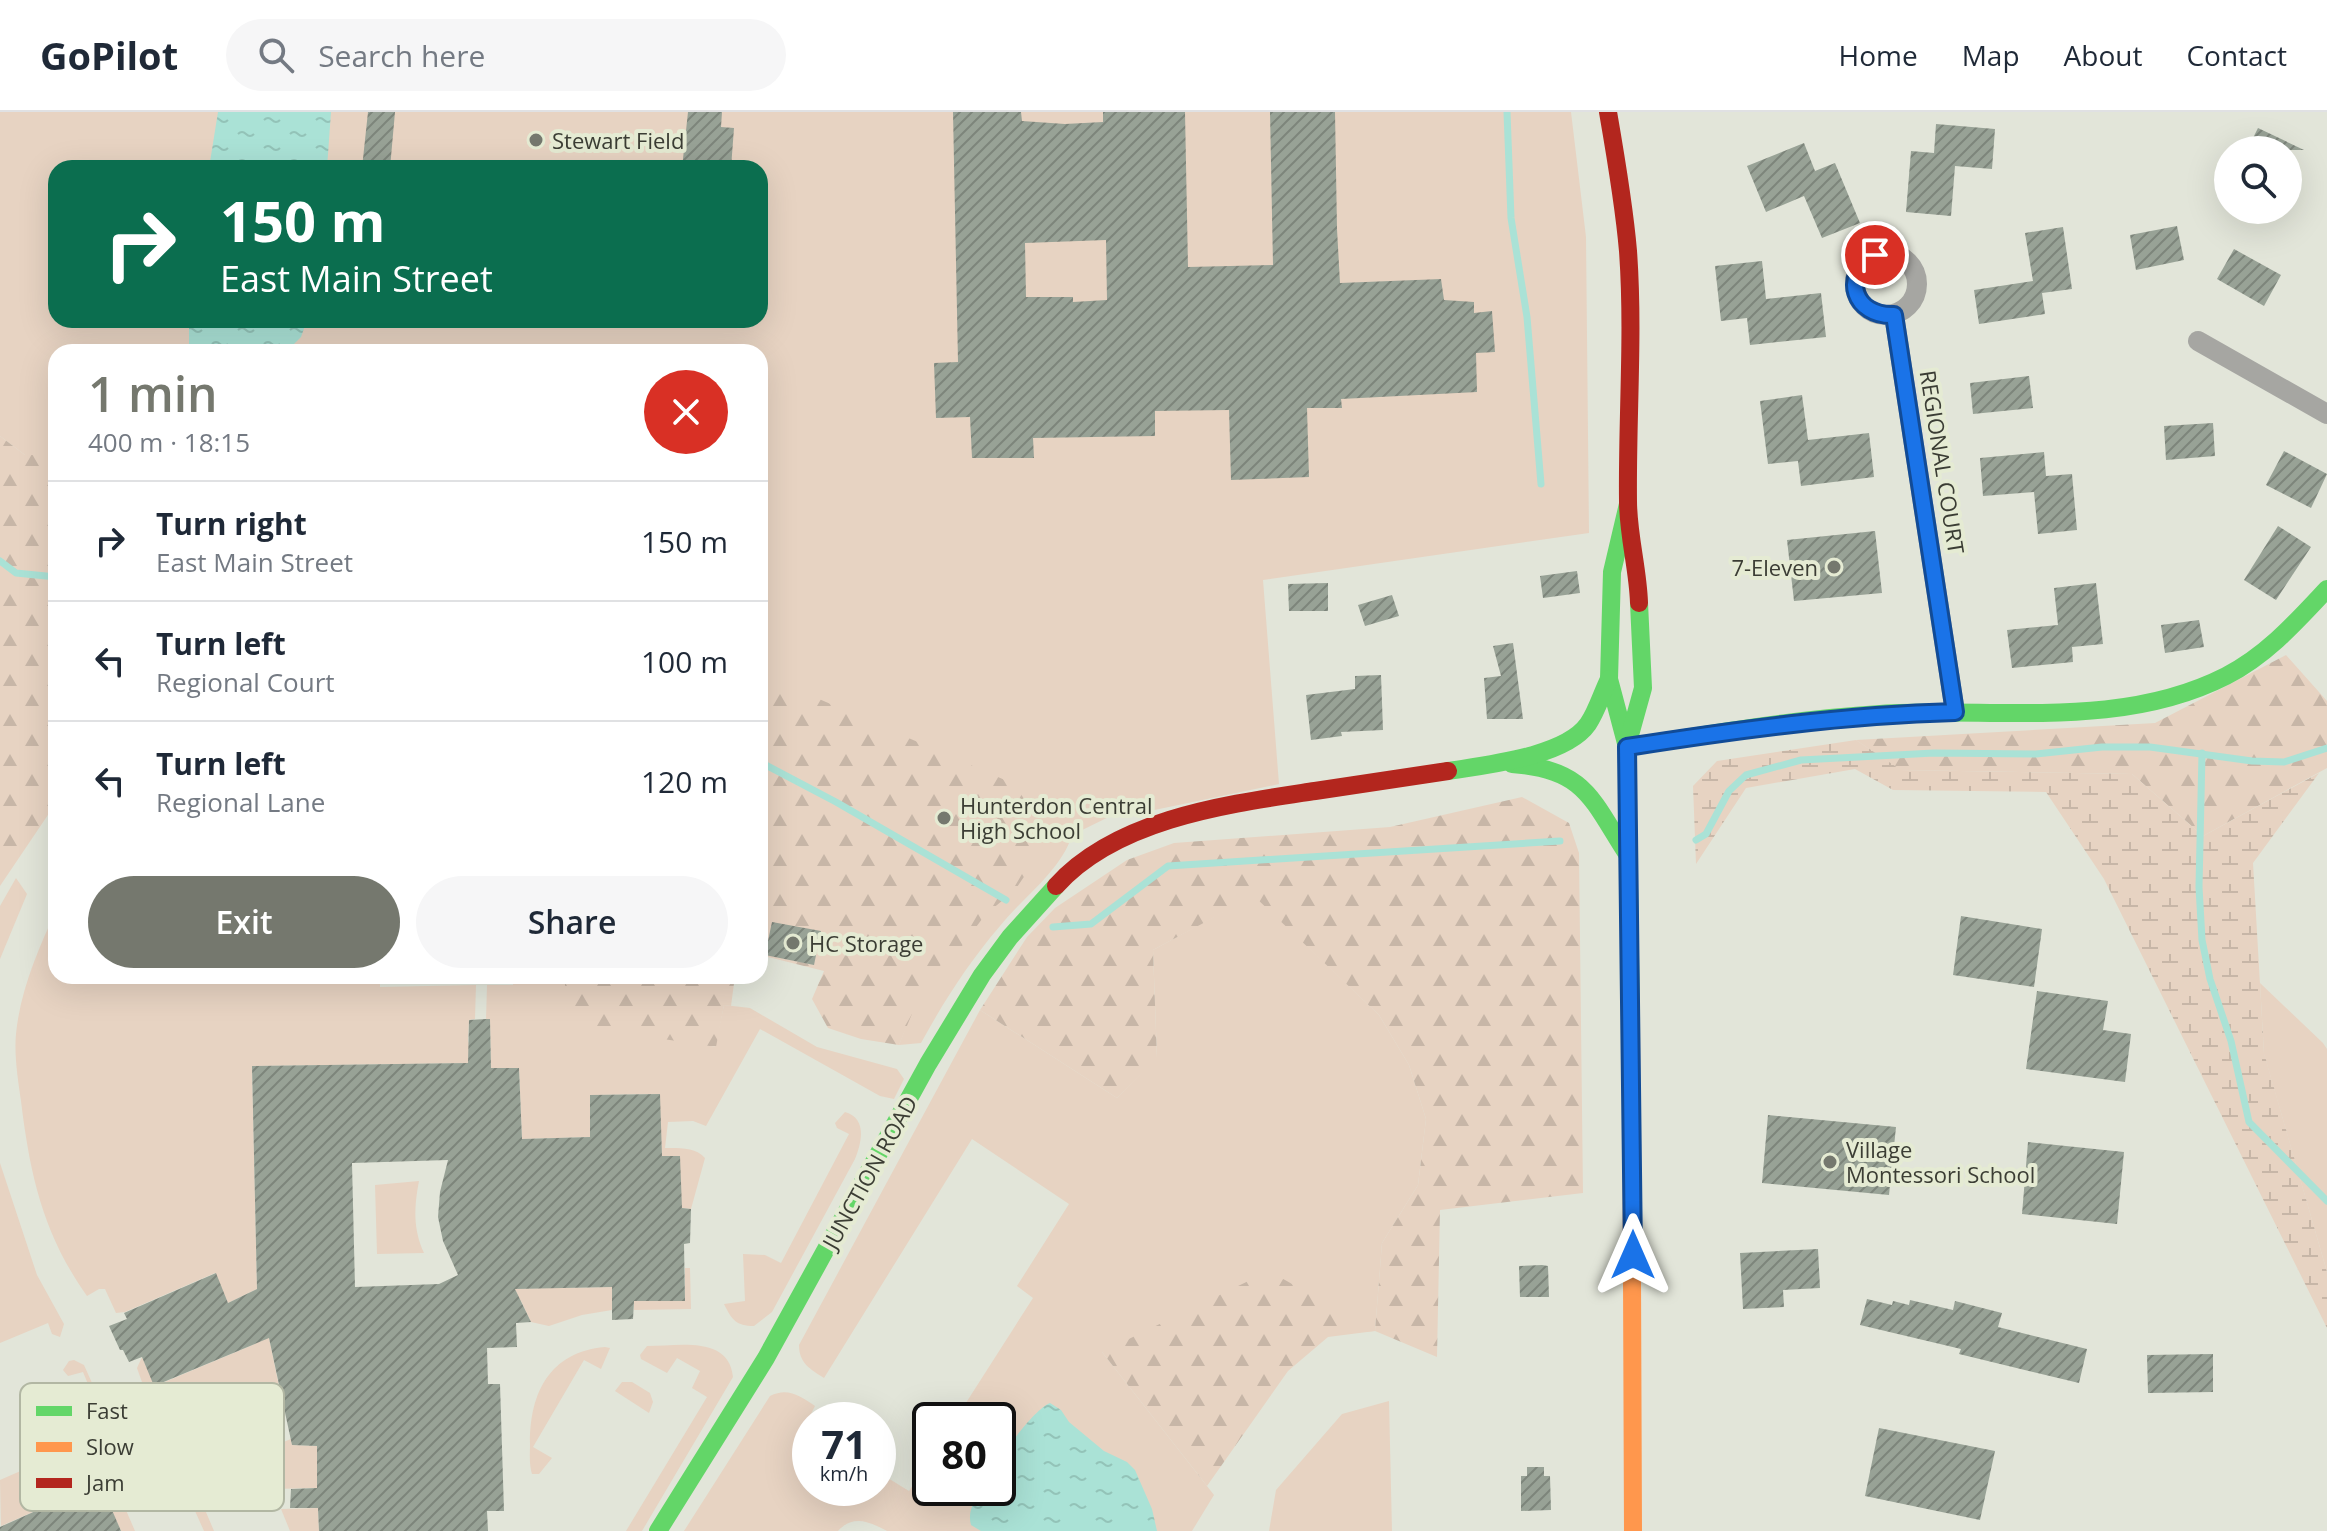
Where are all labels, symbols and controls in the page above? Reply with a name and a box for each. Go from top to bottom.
search box [226,19,786,91]
text: GoPilot [40,29,178,81]
icon: search [254,33,298,77]
text: Search here [318,35,485,76]
text: Home [1839,36,1918,74]
text: Map [1962,36,2020,74]
text: About [2064,36,2142,74]
text: Contact [2186,36,2287,74]
place label: Stewart Field [552,125,684,155]
marker: Stewart Field [527,131,545,149]
map controls [2214,136,2302,224]
button: search [2214,136,2302,224]
text: 150 m [220,182,386,258]
icon: right [88,192,192,296]
pin [1841,221,1909,289]
icon: arrive [1853,233,1897,277]
text: East Main Street [220,254,493,303]
text: 1 min [88,361,218,426]
street label: REGIONAL COURT [1914,368,1972,556]
button: close [644,370,728,454]
text: 400 m · 18:15 [88,424,250,460]
text: Turn right [156,503,307,544]
icon: right [88,519,132,563]
text: 150 m [641,521,728,562]
text: East Main Street [156,544,353,580]
place label: 7-Eleven [1731,552,1818,582]
marker: 7-Eleven [1825,558,1843,576]
text: Turn left [156,623,286,664]
icon: left [88,639,132,683]
text: 100 m [641,641,728,682]
text: Regional Court [156,664,335,700]
text: Turn left [156,743,286,784]
icon: left [88,759,132,803]
text: 120 m [641,761,728,802]
text: Regional Lane [156,784,325,820]
place label: Hunterdon Central High School [960,790,1153,845]
marker: Hunterdon Central High School [935,809,953,827]
button: Exit [88,876,400,968]
button: Share [416,876,728,968]
place label: HC Storage [809,928,923,958]
marker: HC Storage [784,934,802,952]
street label: JUNCTION ROAD [814,1090,923,1256]
place label: Village Montessori School [1846,1134,2035,1189]
marker: Village Montessori School [1821,1153,1839,1171]
position arrow [1591,1213,1675,1297]
legend [20,1383,284,1511]
text: Fast [86,1395,128,1425]
speed limit sign: 80 [912,1402,1016,1506]
text: 71 [821,1416,867,1471]
text: Slow [86,1431,134,1461]
text: km/h [820,1460,868,1487]
text: Jam [84,1467,125,1497]

